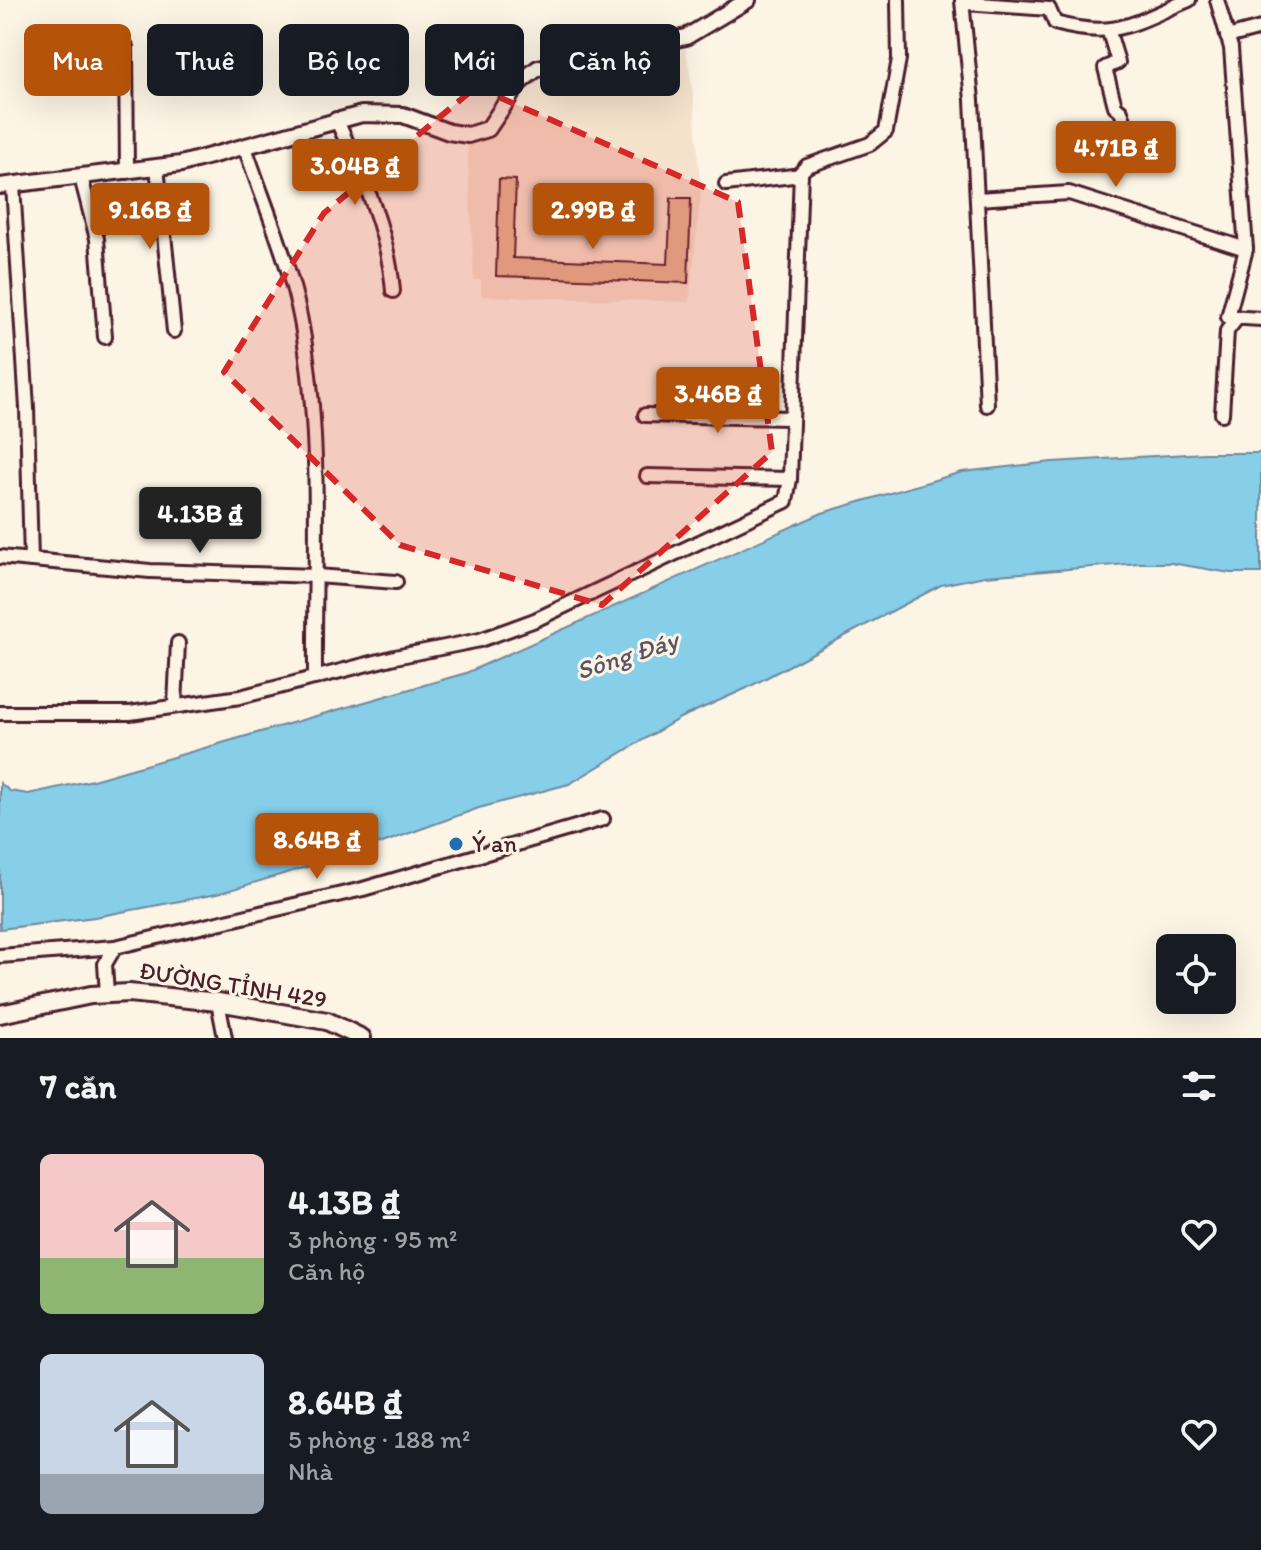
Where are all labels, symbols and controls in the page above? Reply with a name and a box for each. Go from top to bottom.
chip: Mua [24,24,131,96]
chip: Thuê [147,24,263,96]
chip: Bộ lọc [279,24,409,96]
chip: Mới [425,24,524,96]
chip: Căn hộ [540,24,680,96]
pin: 4.71B ₫ [1042,121,1190,189]
text: 4.71B ₫ [1074,131,1158,163]
pin: 3.04B ₫ [281,139,429,207]
text: 3.04B ₫ [310,149,400,181]
pin: 9.16B ₫ [76,183,224,251]
pin: 2.99B ₫ [519,183,667,251]
text: 9.16B ₫ [108,193,192,225]
text: 2.99B ₫ [551,193,635,225]
pin: 3.46B ₫ [644,367,792,435]
text: 3.46B ₫ [674,377,762,409]
pin: 4.13B ₫ [126,487,274,555]
text: 4.13B ₫ [157,497,243,529]
water label: Sông Đáy [572,623,685,686]
pin: 8.64B ₫ [243,813,391,881]
text: 8.64B ₫ [273,823,361,855]
place label: Ý an [472,829,518,858]
marker: Ý an [447,835,465,853]
map controls [1156,934,1236,1014]
button: locate [1156,934,1236,1014]
street label: ĐƯỜNG TỈNH 429 [137,955,329,1014]
icon: filters [1177,1064,1221,1108]
text: 7 căn [40,1066,116,1107]
text: 4.13B ₫ [288,1182,400,1223]
icon: home [104,1186,200,1282]
icon: heart [1177,1212,1221,1256]
text: 3 phòng · 95 m² [288,1223,457,1255]
text: Căn hộ [288,1255,365,1287]
text: 8.64B ₫ [288,1382,402,1423]
icon: home [104,1386,200,1482]
icon: heart [1177,1412,1221,1456]
text: 5 phòng · 188 m² [288,1423,470,1455]
text: Nhà [288,1455,333,1487]

